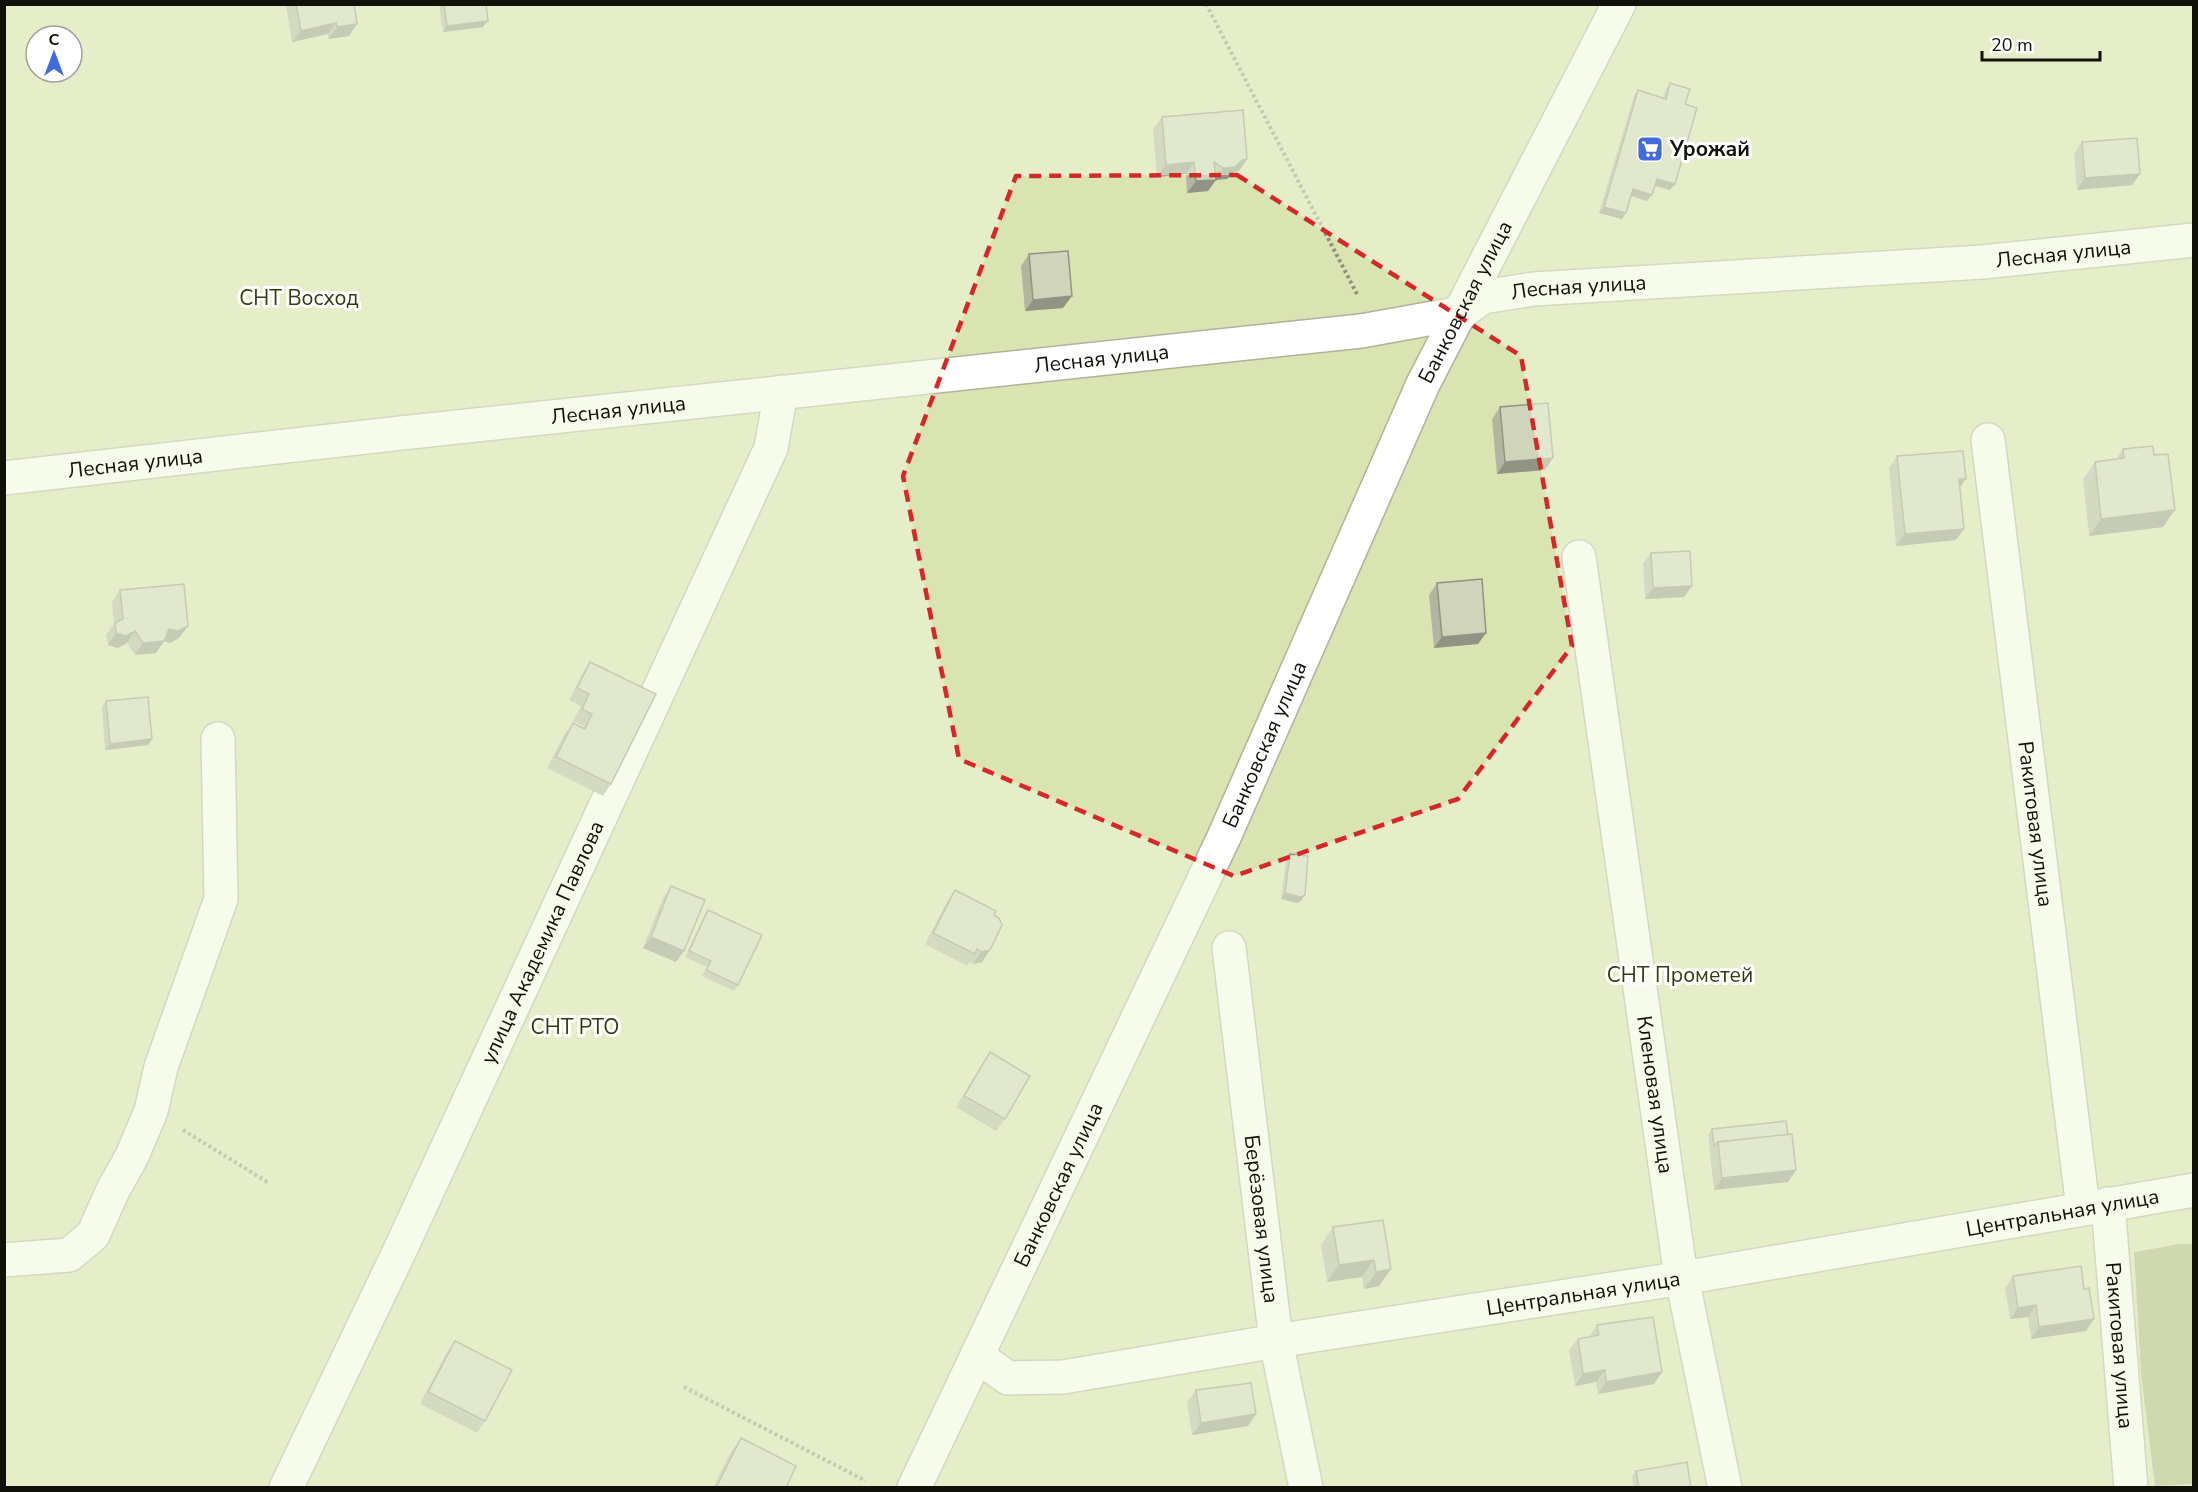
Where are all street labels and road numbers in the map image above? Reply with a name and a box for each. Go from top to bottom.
street label: Банковская улица [1412,216,1519,388]
street label: Лесная улица [1994,233,2132,275]
street label: Лесная улица [1509,268,1647,306]
street label: Лесная улица [1032,337,1171,380]
street label: Лесная улица [549,389,687,431]
street label: Лесная улица [66,442,204,485]
street label: Банковская улица [1216,657,1314,832]
street label: Ракитовая улица [2011,739,2060,909]
street label: улица Академика Павлова [474,816,611,1068]
street label: Кленовая улица [1630,1014,1680,1175]
street label: Банковская улица [1007,1098,1110,1272]
street label: Берёзовая улица [1237,1133,1285,1305]
street label: Центральная улица [1964,1182,2161,1243]
street label: Ракитовая улица [2099,1261,2140,1430]
street label: Центральная улица [1484,1265,1682,1322]

